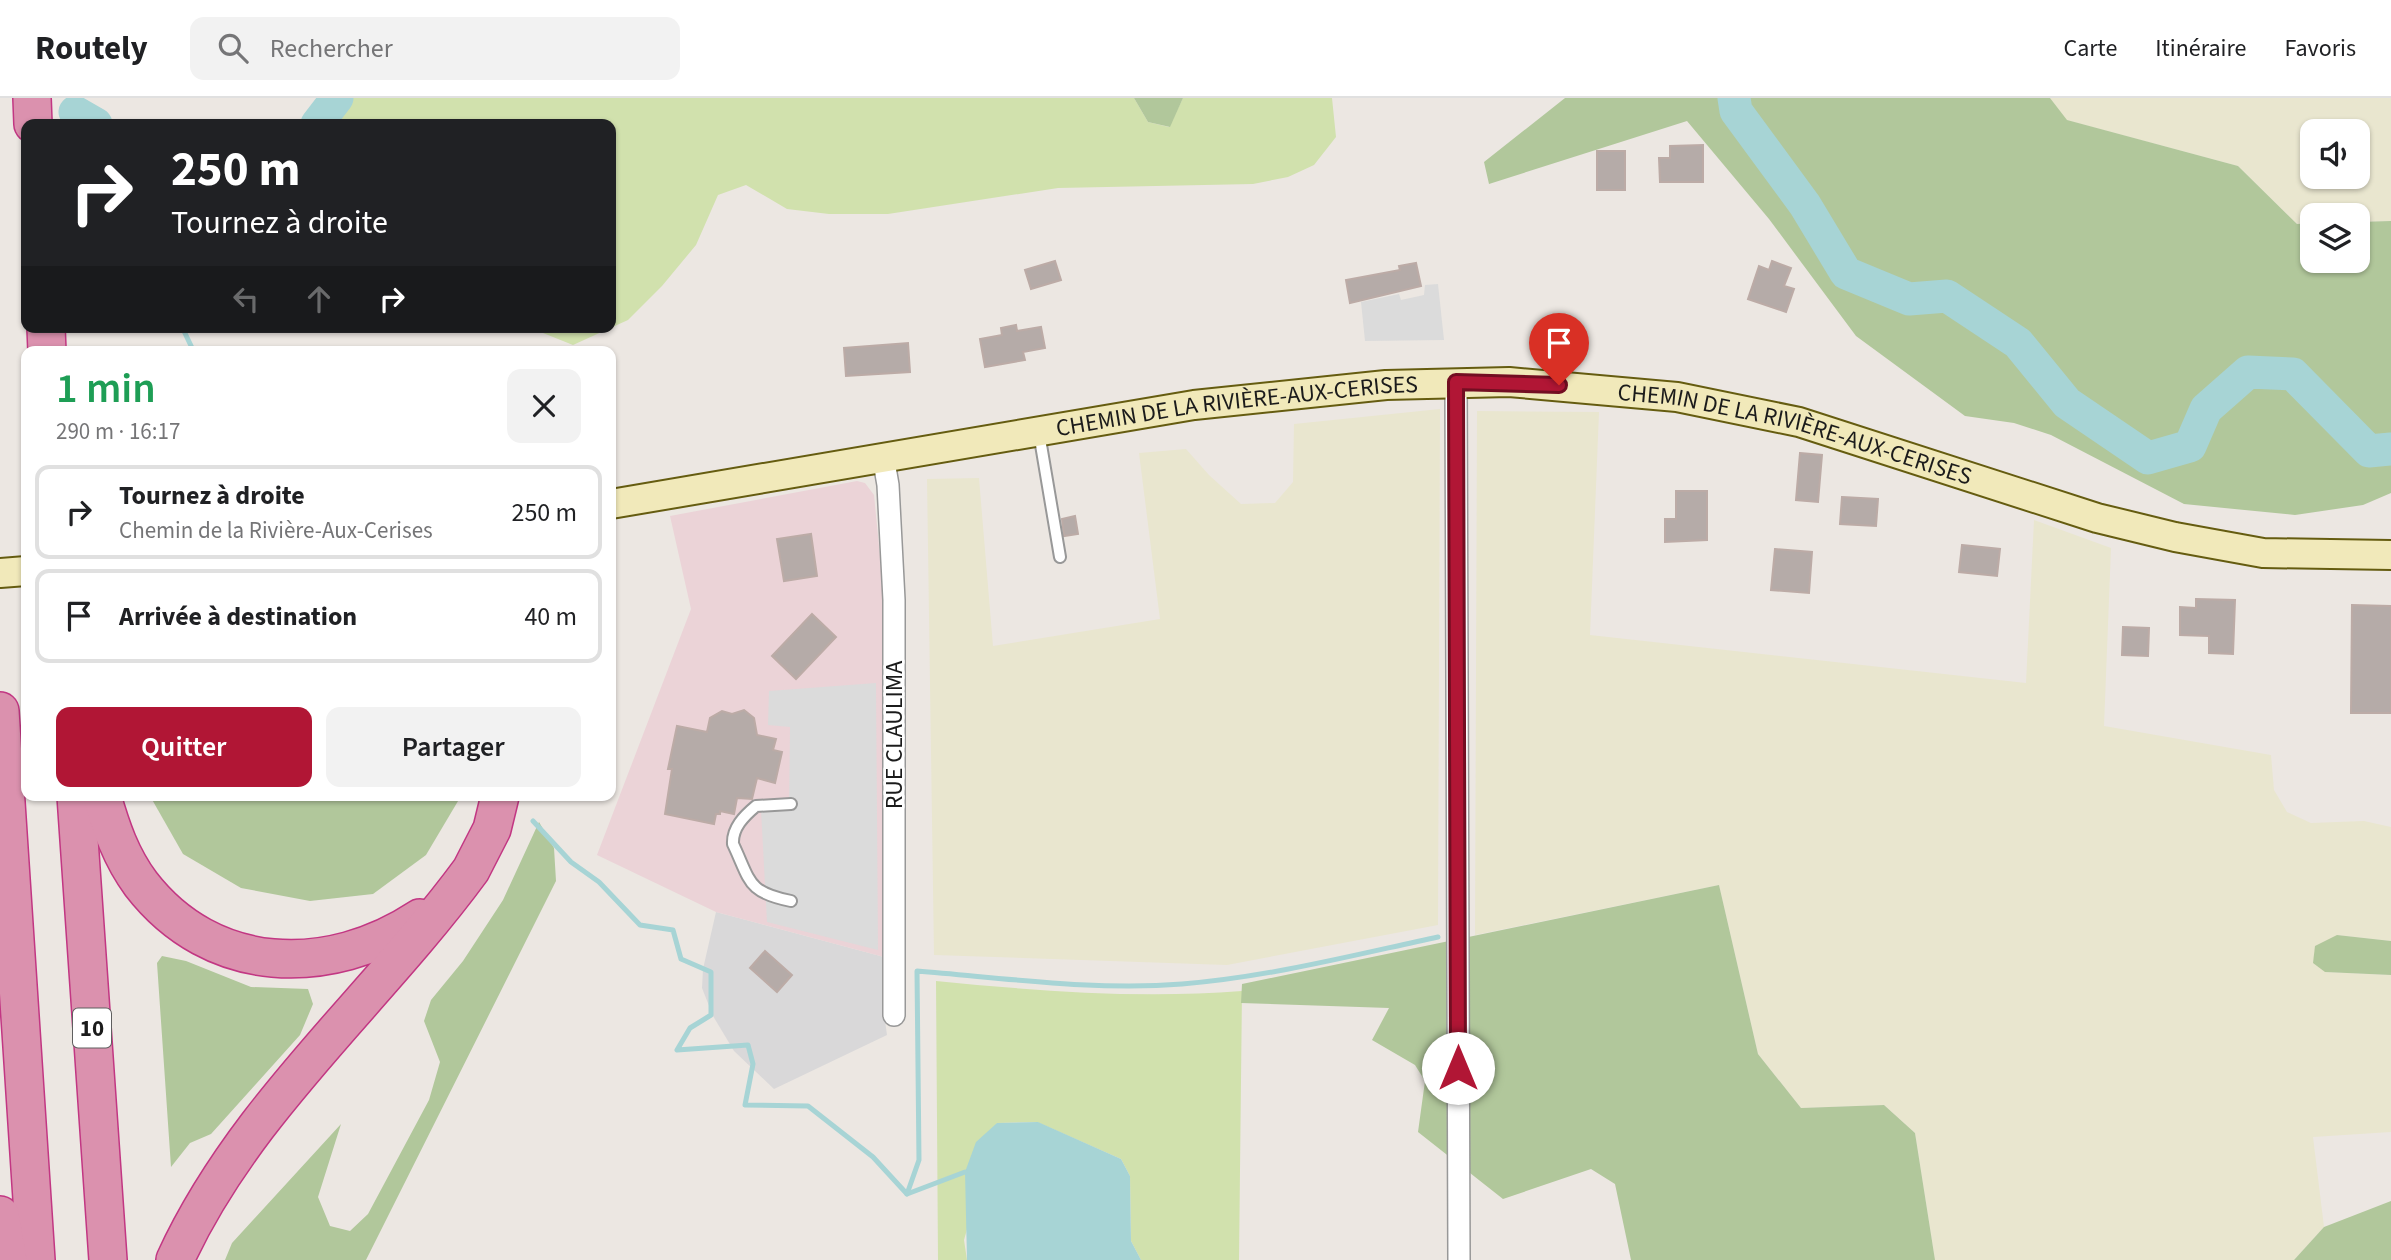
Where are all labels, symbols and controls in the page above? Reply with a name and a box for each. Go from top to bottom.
search box [190,17,680,80]
text: Routely [35,25,148,72]
icon: search [214,29,252,67]
text: Rechercher [270,30,393,67]
text: Carte [2063,31,2117,66]
text: Itinéraire [2155,31,2246,66]
text: Favoris [2284,31,2356,66]
map controls [2300,119,2370,273]
button: sound [2300,119,2370,189]
text: 250 m [171,135,300,205]
icon: right [56,147,147,238]
text: Tournez à droite [171,200,388,246]
button: layers [2300,203,2370,273]
icon: left [227,280,265,318]
icon: ahead [300,280,338,318]
icon: right [373,280,411,318]
pin [1529,313,1589,385]
icon: arrive [1540,324,1578,362]
text: 1 min [56,359,156,419]
street label: CHEMIN DE LA RIVIÈRE-AUX-CERISES [1053,367,1418,446]
button: close [507,369,581,443]
street label: CHEMIN DE LA RIVIÈRE-AUX-CERISES [1616,374,1976,494]
text: 290 m · 16:17 [56,415,180,448]
text: Tournez à droite [119,477,305,514]
icon: right [60,493,98,531]
text: 250 m [511,494,577,531]
text: Chemin de la Rivière-Aux-Cerises [119,514,433,547]
icon: arrive [60,597,98,635]
text: Arrivée à destination [119,598,357,635]
text: 40 m [524,598,577,635]
street label: RUE CLAULIMA [877,661,912,809]
button: Quitter [56,707,312,787]
button: Partager [326,707,581,787]
road number: 10 [73,1009,111,1048]
position arrow [1421,1031,1495,1105]

